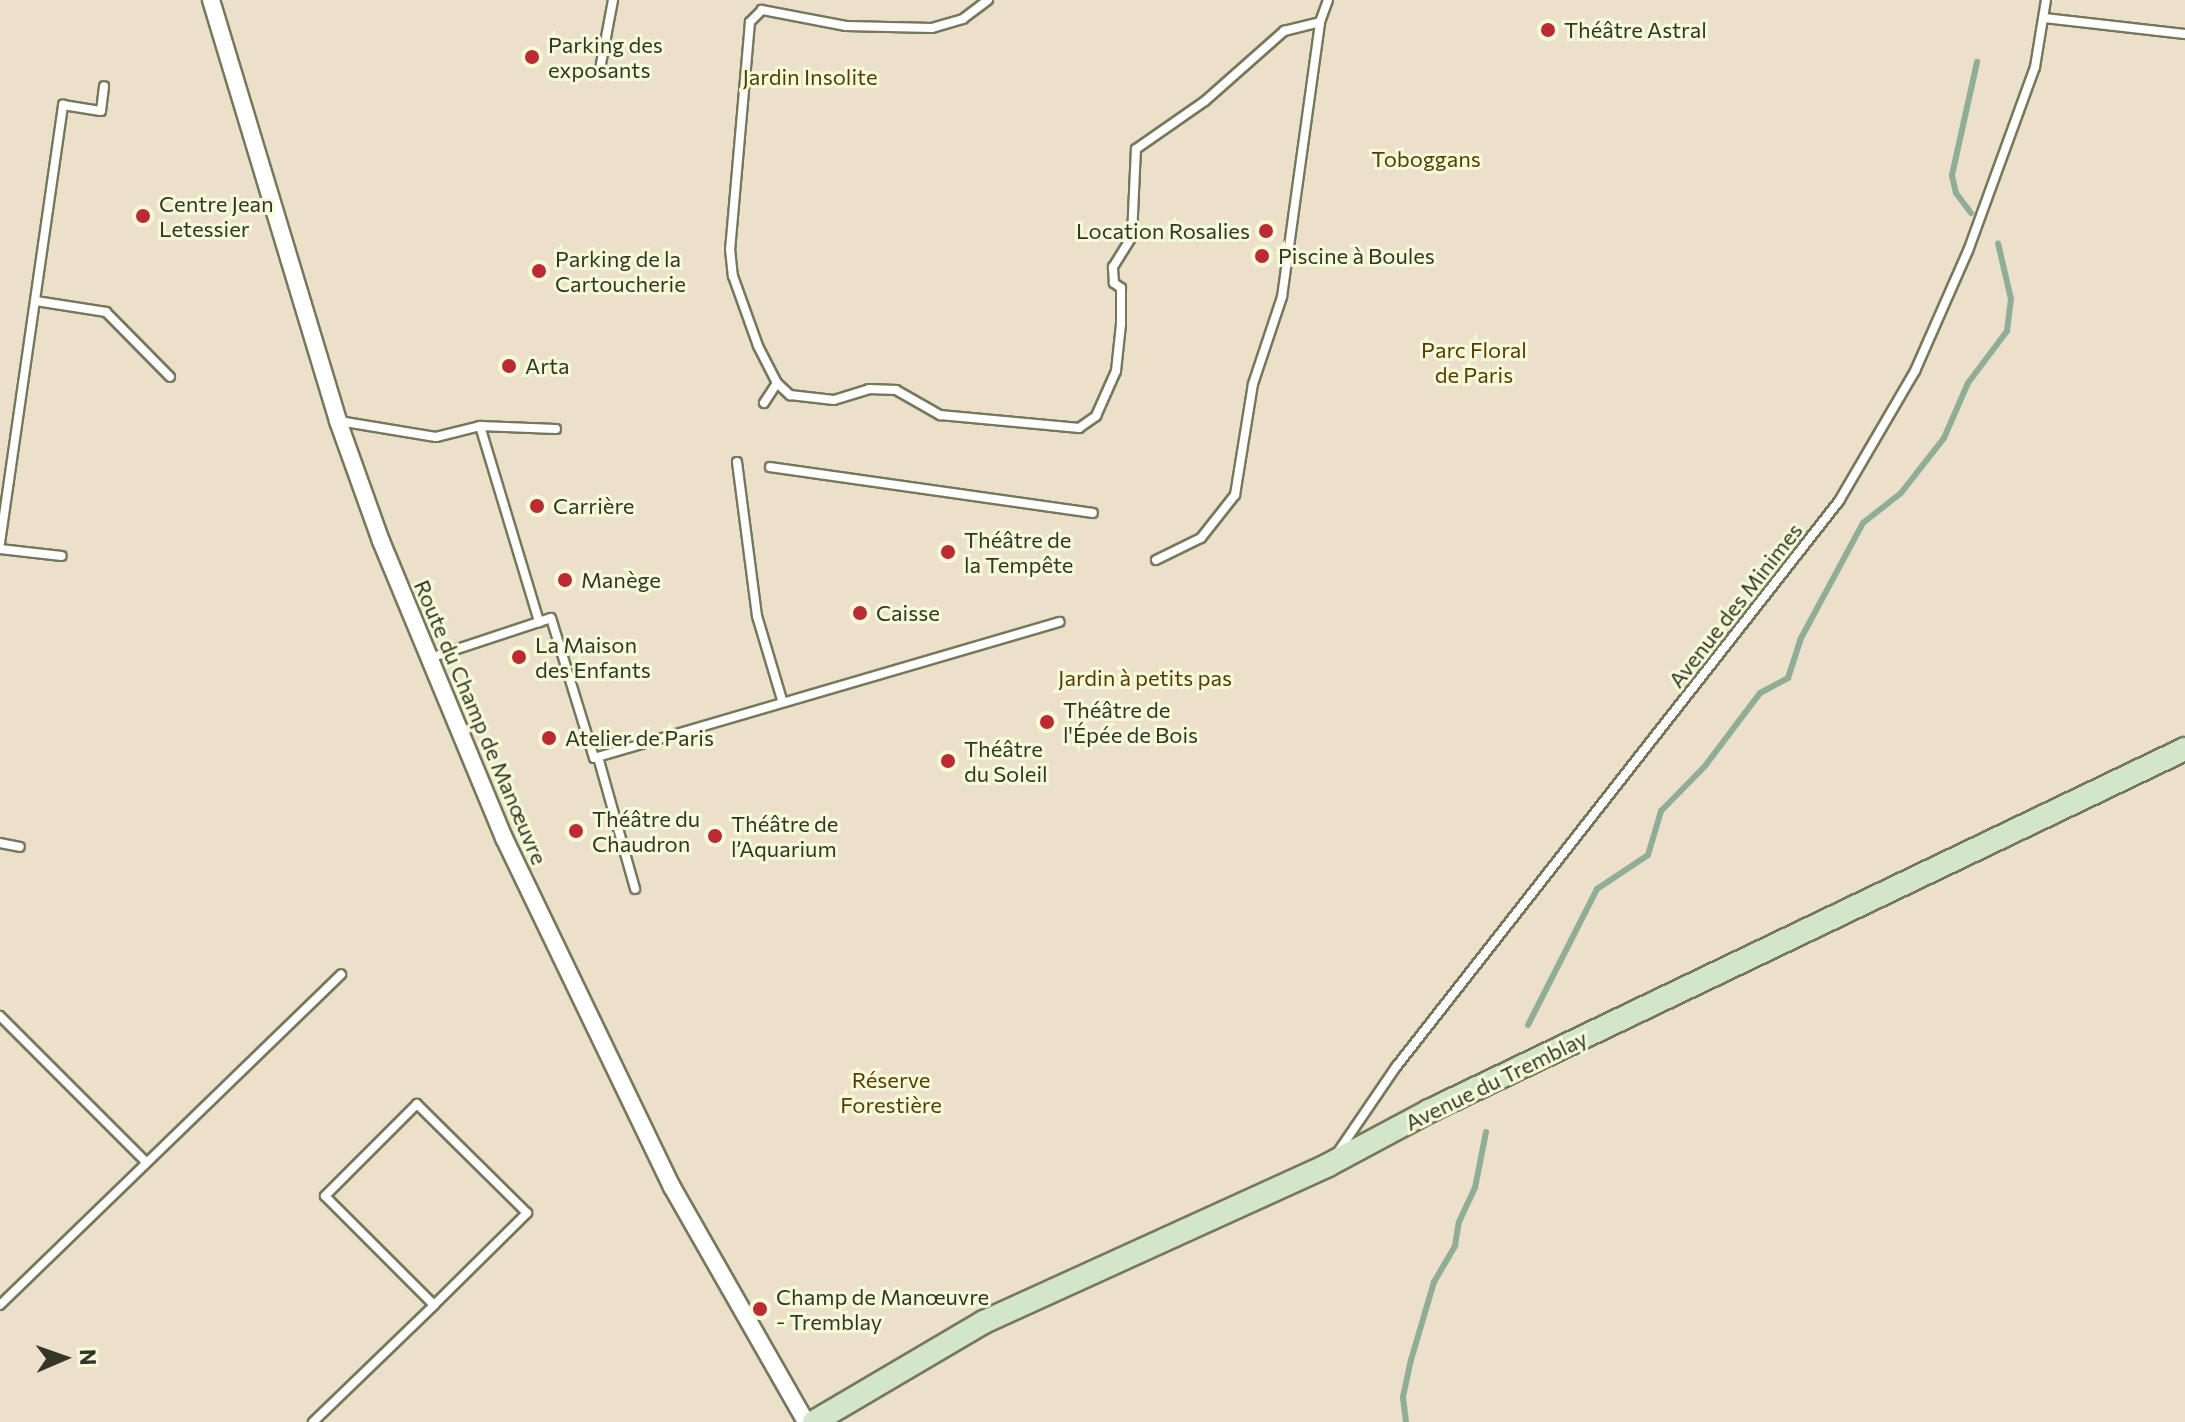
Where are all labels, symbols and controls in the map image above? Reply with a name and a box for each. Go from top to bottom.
place label: Théâtre Astral [1564,17,1707,43]
marker: Théâtre Astral [1539,21,1557,39]
place label: Parking des exposants [548,31,663,82]
marker: Parking des exposants [523,48,541,66]
park label: Jardin Insolite [742,64,878,90]
park label: Toboggans [1371,146,1481,172]
place label: Centre Jean Letessier [159,190,274,242]
marker: Centre Jean Letessier [134,207,152,225]
place label: Location Rosalies [1076,218,1250,244]
marker: Location Rosalies [1257,222,1275,240]
place label: Piscine à Boules [1278,243,1435,269]
place label: Parking de la Cartoucherie [555,245,686,296]
marker: Piscine à Boules [1253,247,1271,265]
marker: Parking de la Cartoucherie [530,262,548,280]
park label: Parc Floral de Paris [1421,336,1527,388]
place label: Arta [525,353,569,379]
marker: Arta [500,357,518,375]
place label: Carrière [553,493,634,519]
marker: Carrière [528,497,546,515]
street label: Avenue des Minimes [1662,517,1808,693]
place label: Théâtre de la Tempête [964,526,1073,578]
marker: Théâtre de la Tempête [939,543,957,561]
place label: Manège [581,567,661,593]
marker: Manège [556,571,574,589]
street label: Route du Champ de Manœuvre [409,576,553,868]
place label: Caisse [876,600,940,626]
marker: Caisse [851,604,869,622]
place label: La Maison des Enfants [535,631,651,682]
marker: La Maison des Enfants [510,648,528,666]
park label: Jardin à petits pas [1058,665,1232,691]
place label: Théâtre de l'Épée de Bois [1063,696,1198,748]
marker: Théâtre de l'Épée de Bois [1038,713,1056,731]
place label: Atelier de Paris [565,725,714,751]
marker: Atelier de Paris [540,729,558,747]
place label: Théâtre du Soleil [964,735,1048,786]
marker: Théâtre du Soleil [939,752,957,770]
place label: Théâtre du Chaudron [592,805,700,856]
place label: Théâtre de l’Aquarium [731,810,838,862]
marker: Théâtre du Chaudron [567,822,585,840]
marker: Théâtre de l’Aquarium [706,827,724,845]
street label: Avenue du Tremblay [1401,1024,1591,1136]
park label: Réserve Forestière [840,1066,942,1118]
place label: Champ de Manœuvre - Tremblay [776,1283,989,1334]
marker: Champ de Manœuvre - Tremblay [751,1300,769,1318]
north arrow [24,1318,104,1398]
text: N [75,1348,102,1366]

